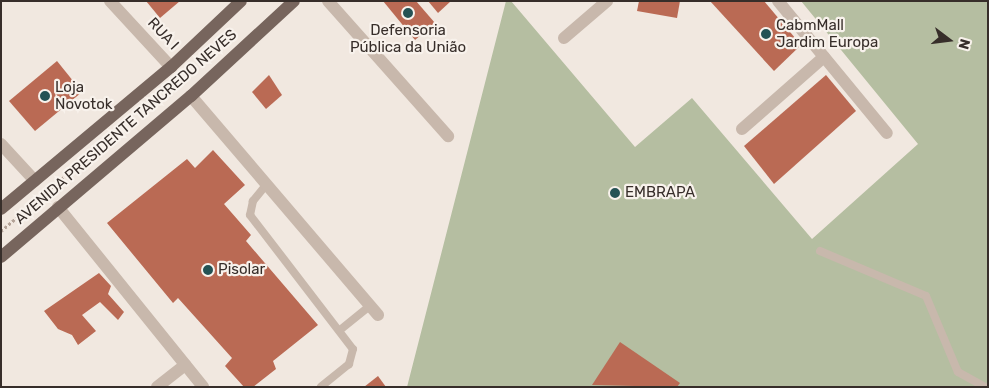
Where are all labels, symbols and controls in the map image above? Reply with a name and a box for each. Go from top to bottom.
marker: Defensoria Pública da União [402,7,414,19]
street label: RUA I [143,14,183,54]
north arrow [924,15,974,65]
place label: CabmMall Jardim Europa [776,16,878,51]
place label: Defensoria Pública da União [350,21,466,56]
street label: AVENIDA PRESIDENTE TANCREDO NEVES [11,26,241,228]
marker: CabmMall Jardim Europa [760,28,772,40]
text: N [954,37,973,51]
place label: Loja Novotok [55,78,113,113]
marker: Loja Novotok [39,90,51,102]
place label: EMBRAPA [625,184,695,202]
marker: EMBRAPA [609,187,621,199]
place label: Pisolar [218,261,265,279]
marker: Pisolar [202,264,214,276]

